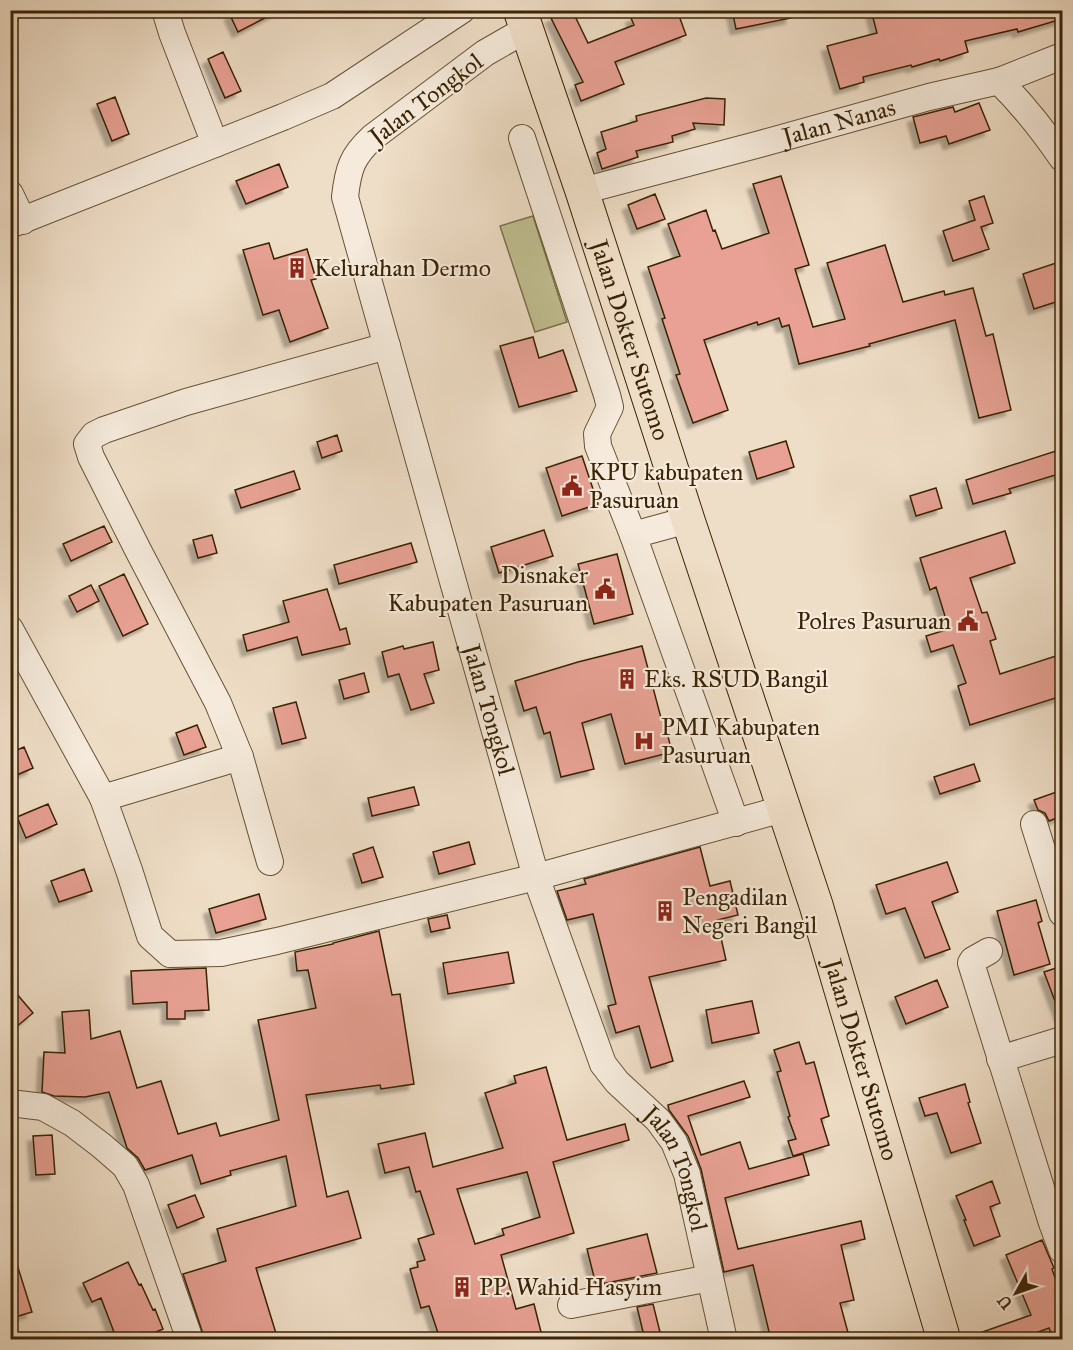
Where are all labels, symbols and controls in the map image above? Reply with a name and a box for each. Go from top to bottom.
street label: Jalan Tongkol [361,46,489,153]
street label: Jalan Nanas [776,92,899,153]
street label: Jalan Dokter Sutomo [583,233,676,444]
place label: Kelurahan Dermo [314,253,491,283]
building icon: Kelurahan Dermo [285,256,309,280]
place label: KPU kabupaten Pasuruan [589,457,743,515]
public building icon: KPU kabupaten Pasuruan [560,474,584,498]
place label: Disnaker Kabupaten Pasuruan [388,560,588,618]
public building icon: Disnaker Kabupaten Pasuruan [593,577,617,601]
place label: Polres Pasuruan [796,606,951,636]
public building icon: Polres Pasuruan [956,609,980,633]
street label: Jalan Tongkol [456,638,522,779]
place label: Eks. RSUD Bangil [644,664,829,694]
building icon: Eks. RSUD Bangil [615,667,639,691]
place label: PMI Kabupaten Pasuruan [661,712,820,770]
hospital icon: PMI Kabupaten Pasuruan [632,729,656,753]
place label: Pengadilan Negeri Bangil [682,882,818,940]
building icon: Pengadilan Negeri Bangil [653,899,677,923]
street label: Jalan Dokter Sutomo [817,953,905,1164]
street label: Jalan Tongkol [635,1097,714,1235]
north arrow [986,1263,1046,1323]
place label: PP. Wahid Hasyim [479,1272,662,1302]
building icon: PP. Wahid Hasyim [450,1275,474,1299]
text: U [993,1291,1016,1313]

